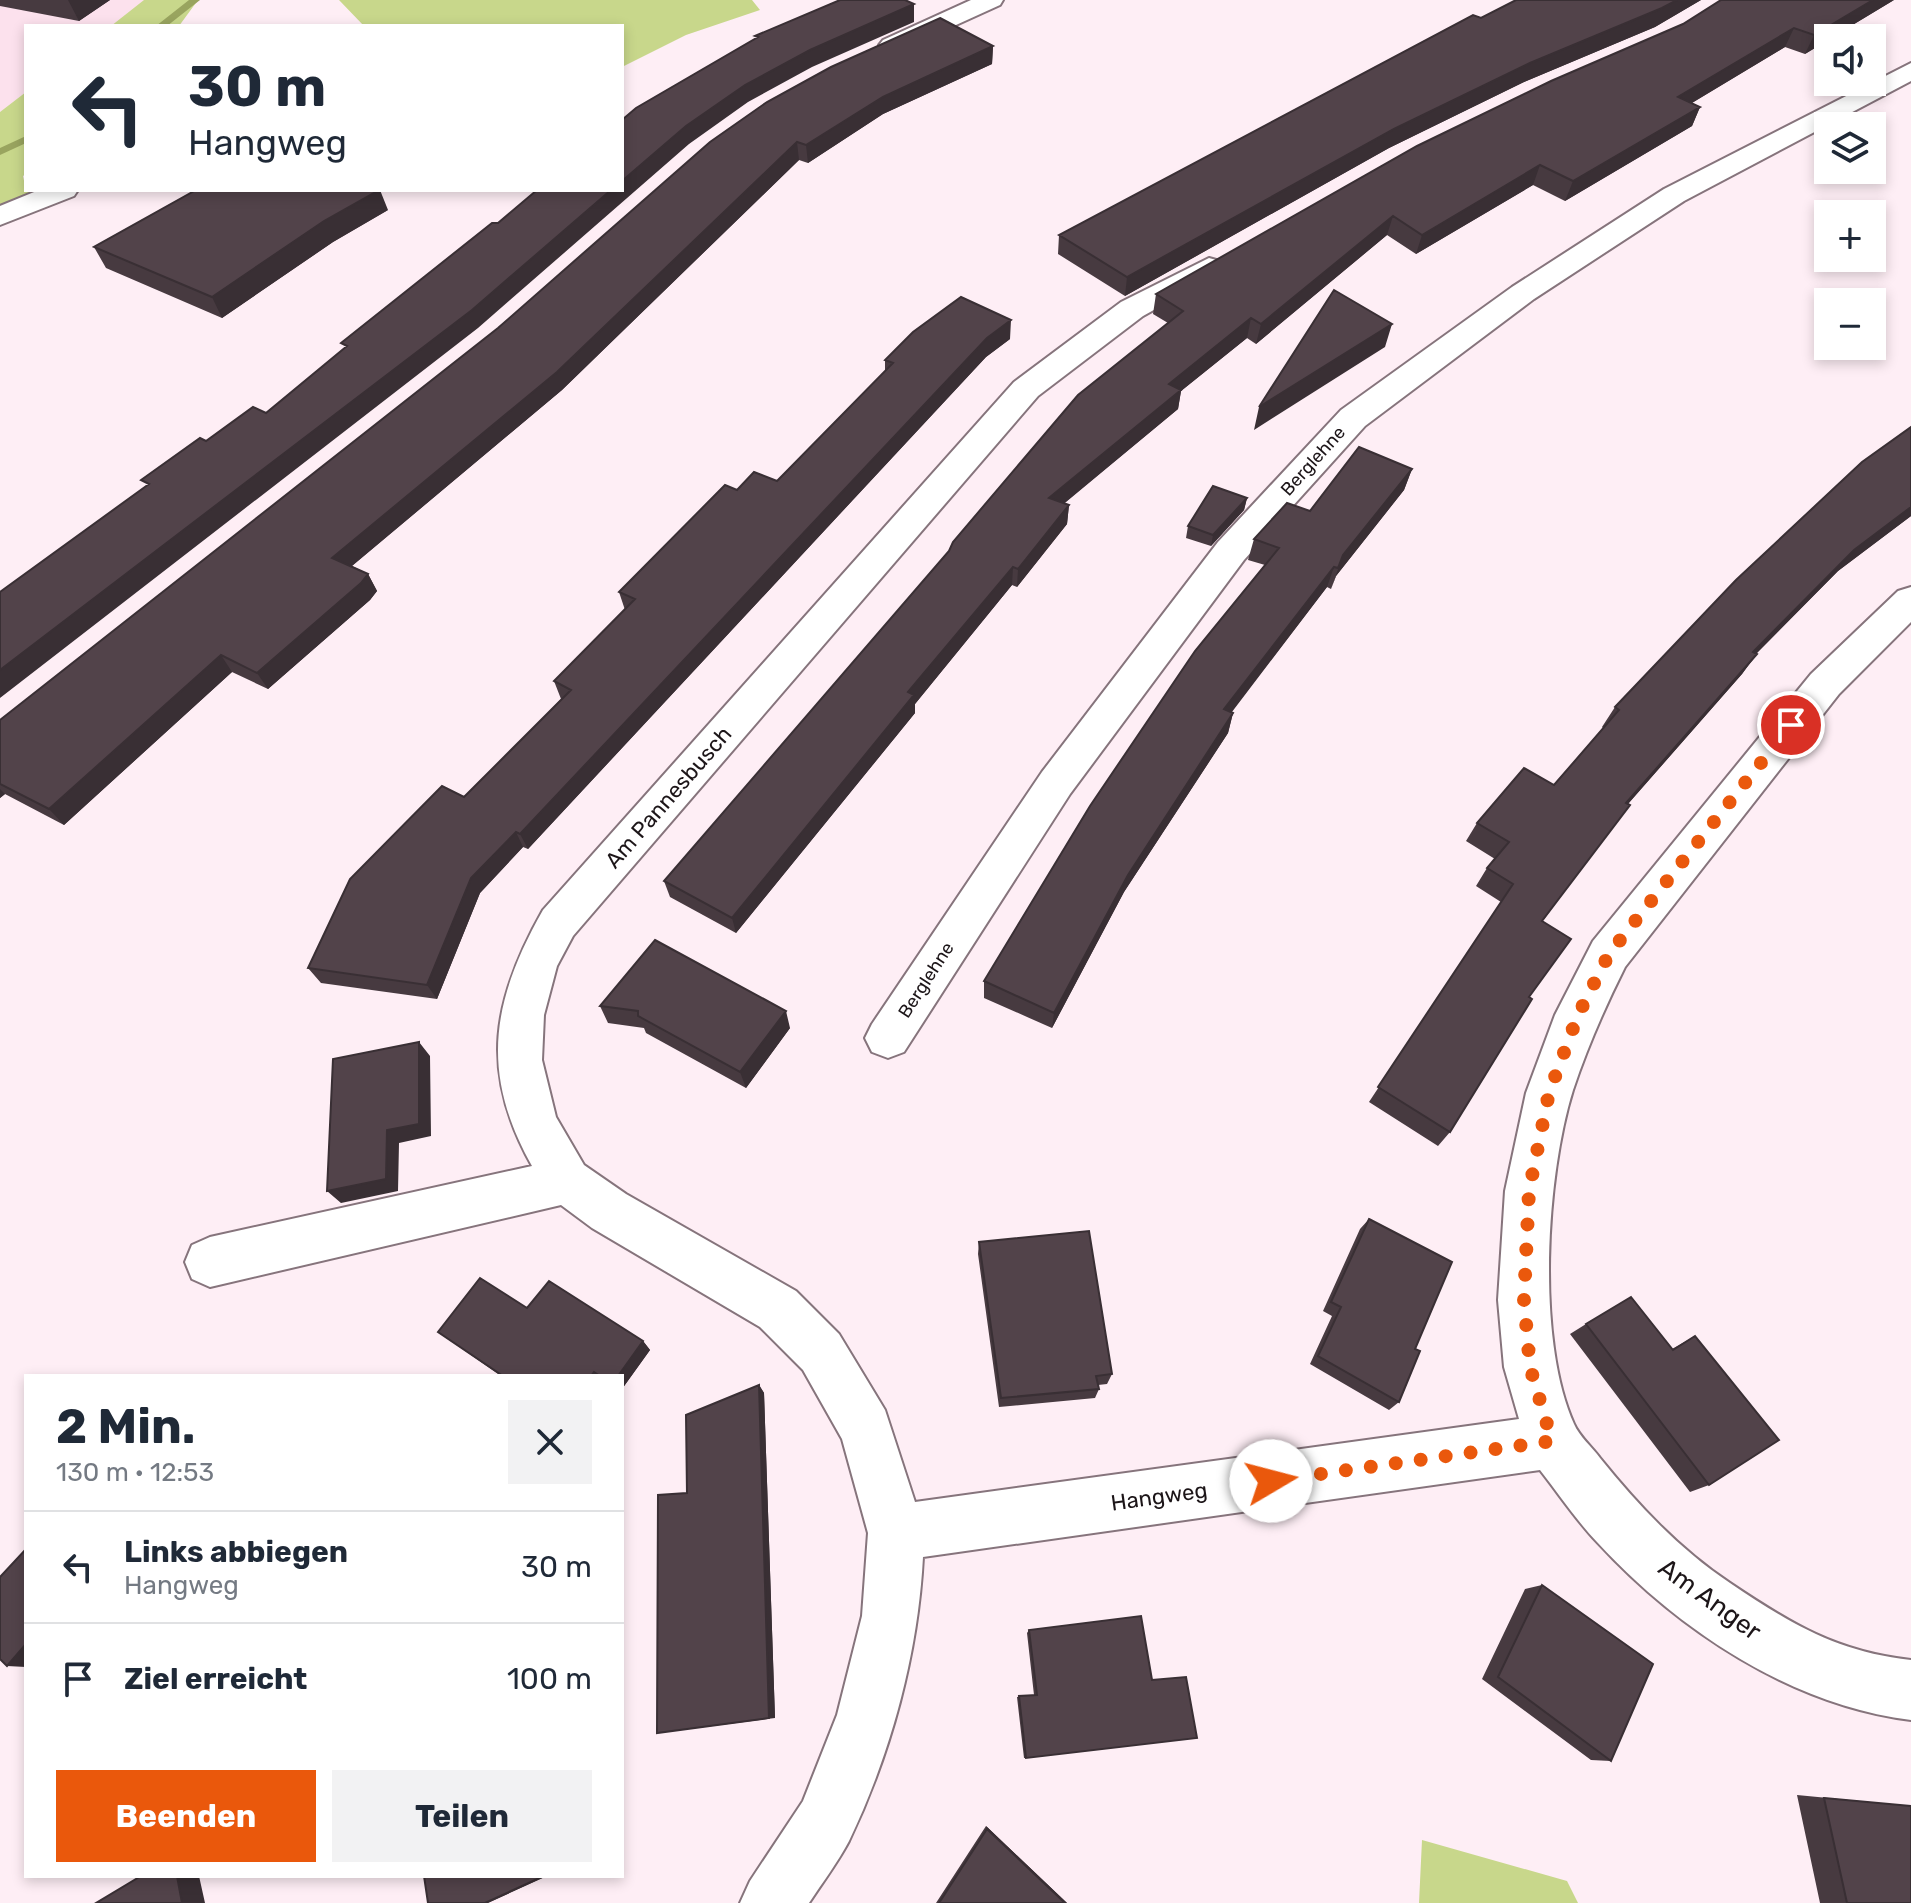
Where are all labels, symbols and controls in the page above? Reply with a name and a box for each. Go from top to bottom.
map controls [1814,24,1886,360]
button: sound [1814,24,1886,96]
text: 30 m [188,54,326,120]
icon: left [56,56,160,160]
button: layers [1814,112,1886,184]
text: Hangweg [188,121,347,164]
button: + [1814,200,1886,272]
button: − [1814,288,1886,360]
street label: Berglehne [1276,422,1350,500]
pin [1757,691,1825,759]
icon: arrive [1769,703,1813,747]
street label: Am Pannesbusch [599,721,737,874]
street label: Berglehne [893,938,959,1022]
text: 2 Min. [56,1398,195,1455]
button: close [508,1400,592,1484]
position arrow [1229,1439,1313,1523]
text: 130 m · 12:53 [56,1457,214,1488]
street label: Hangweg [1109,1476,1209,1517]
text: Links abbiegen [124,1534,348,1570]
icon: left [56,1545,100,1589]
text: 30 m [521,1549,592,1585]
street label: Am Anger [1652,1552,1767,1647]
text: Hangweg [124,1570,239,1601]
icon: arrive [56,1657,100,1701]
text: Ziel erreicht [124,1661,307,1697]
text: 100 m [507,1661,592,1697]
button: Beenden [56,1770,316,1862]
button: Teilen [332,1770,592,1862]

